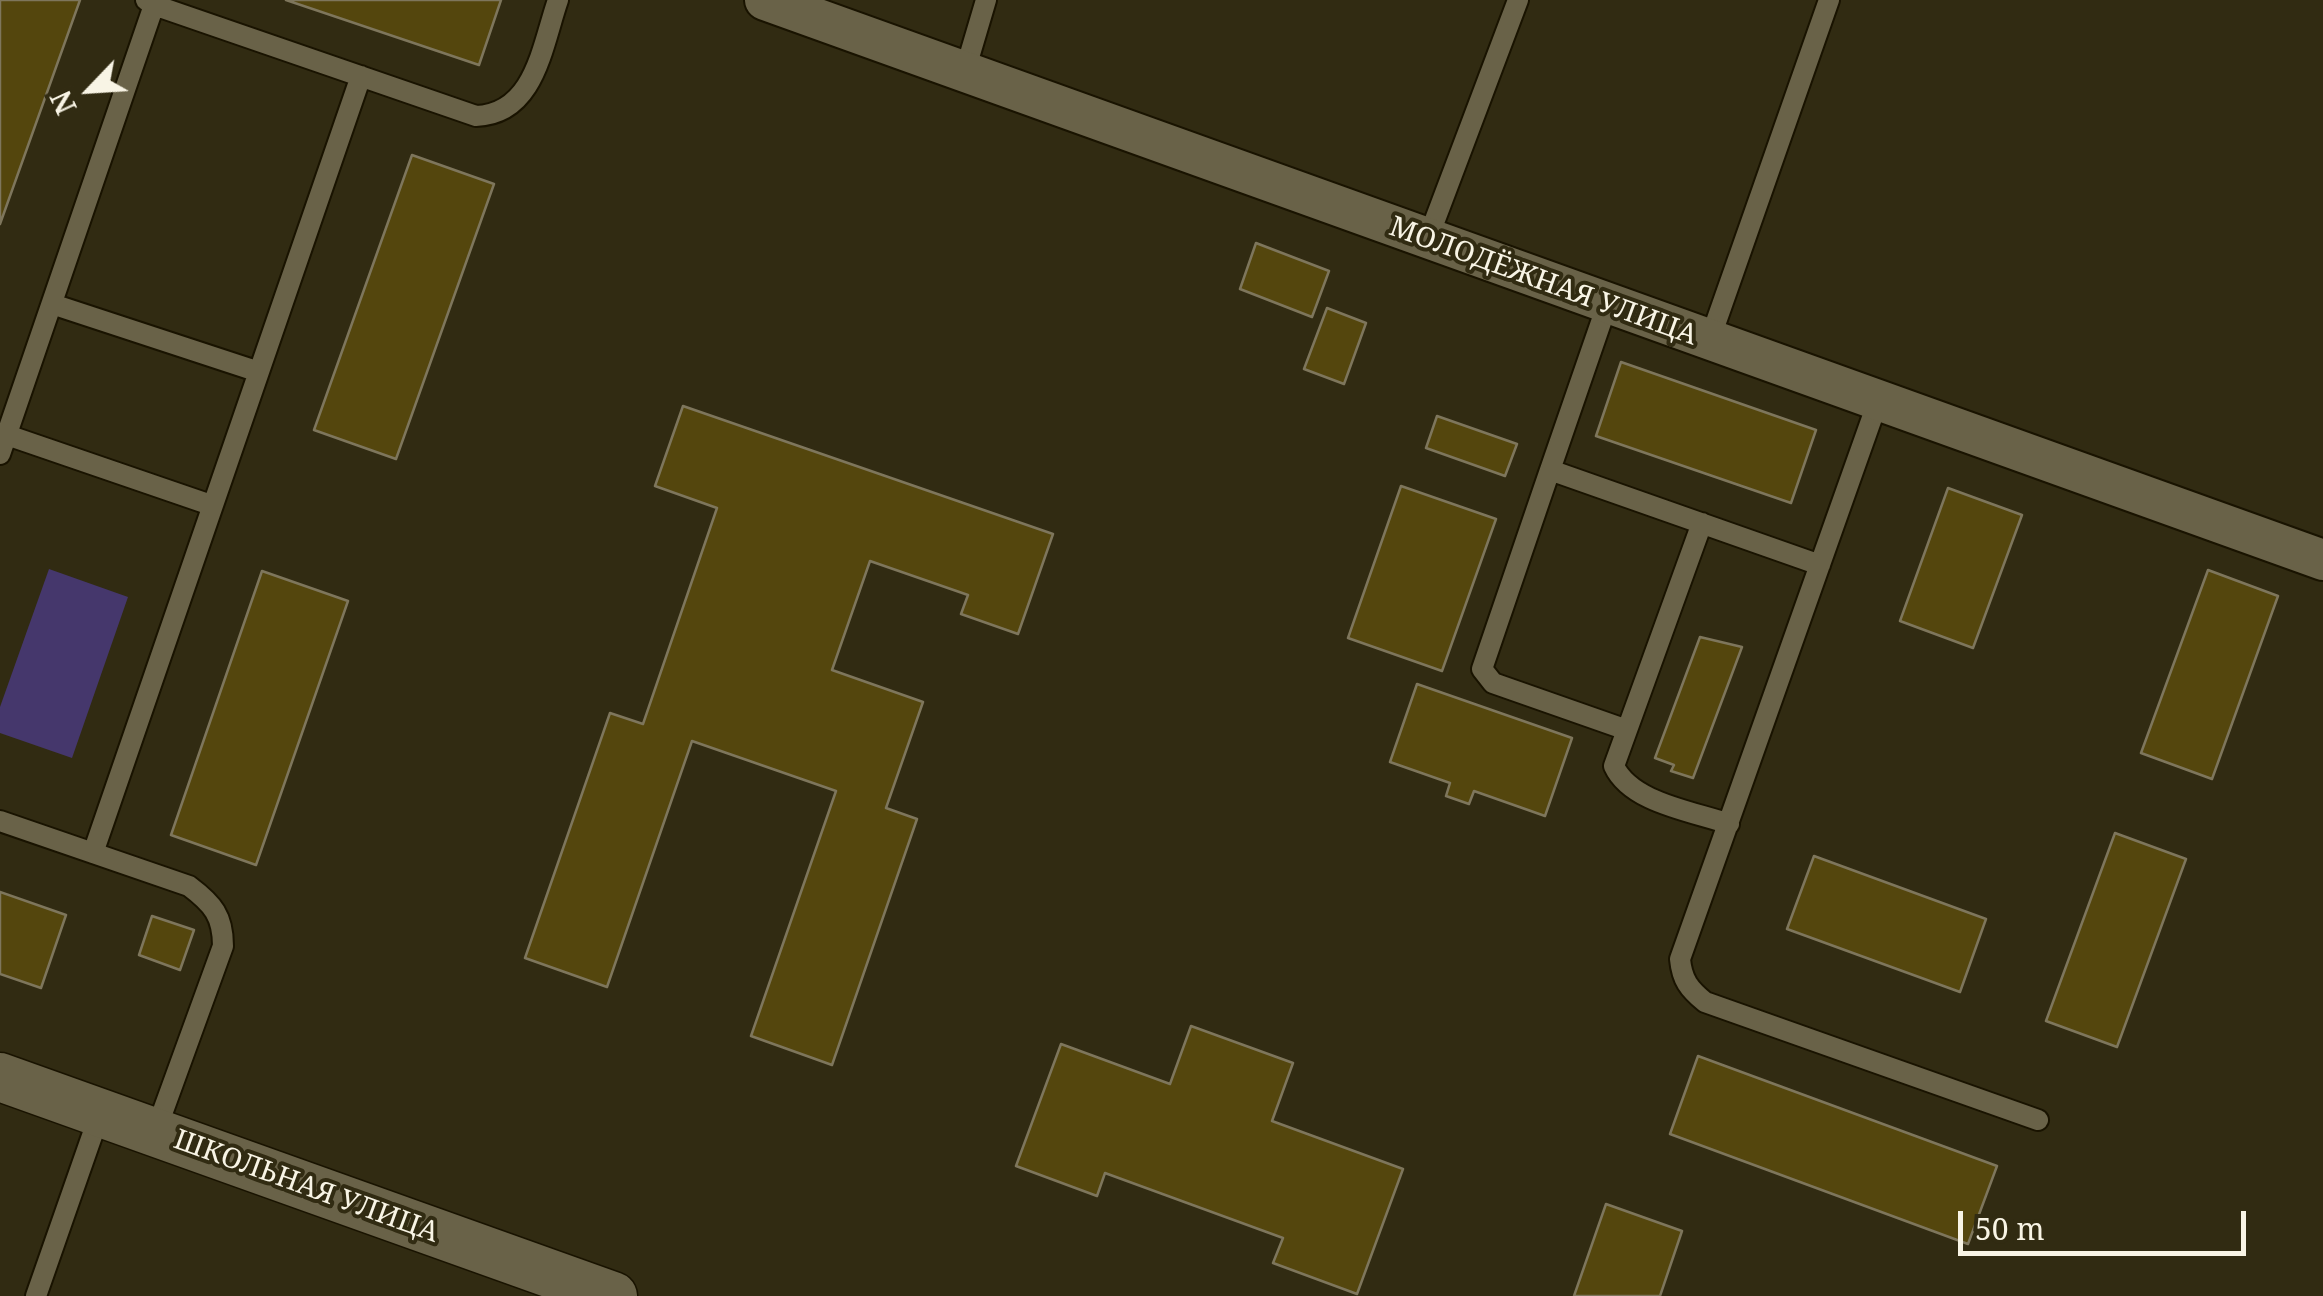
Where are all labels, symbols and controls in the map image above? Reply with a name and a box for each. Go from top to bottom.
north arrow [40,40,140,140]
text: N [41,85,85,121]
street label: МОЛОДЁЖНАЯ УЛИЦА [1384,211,1702,353]
street label: ШКОЛЬНАЯ УЛИЦА [169,1123,443,1251]
scale bar [1963,1191,2250,1253]
text: 50 m [1975,1208,2045,1249]

